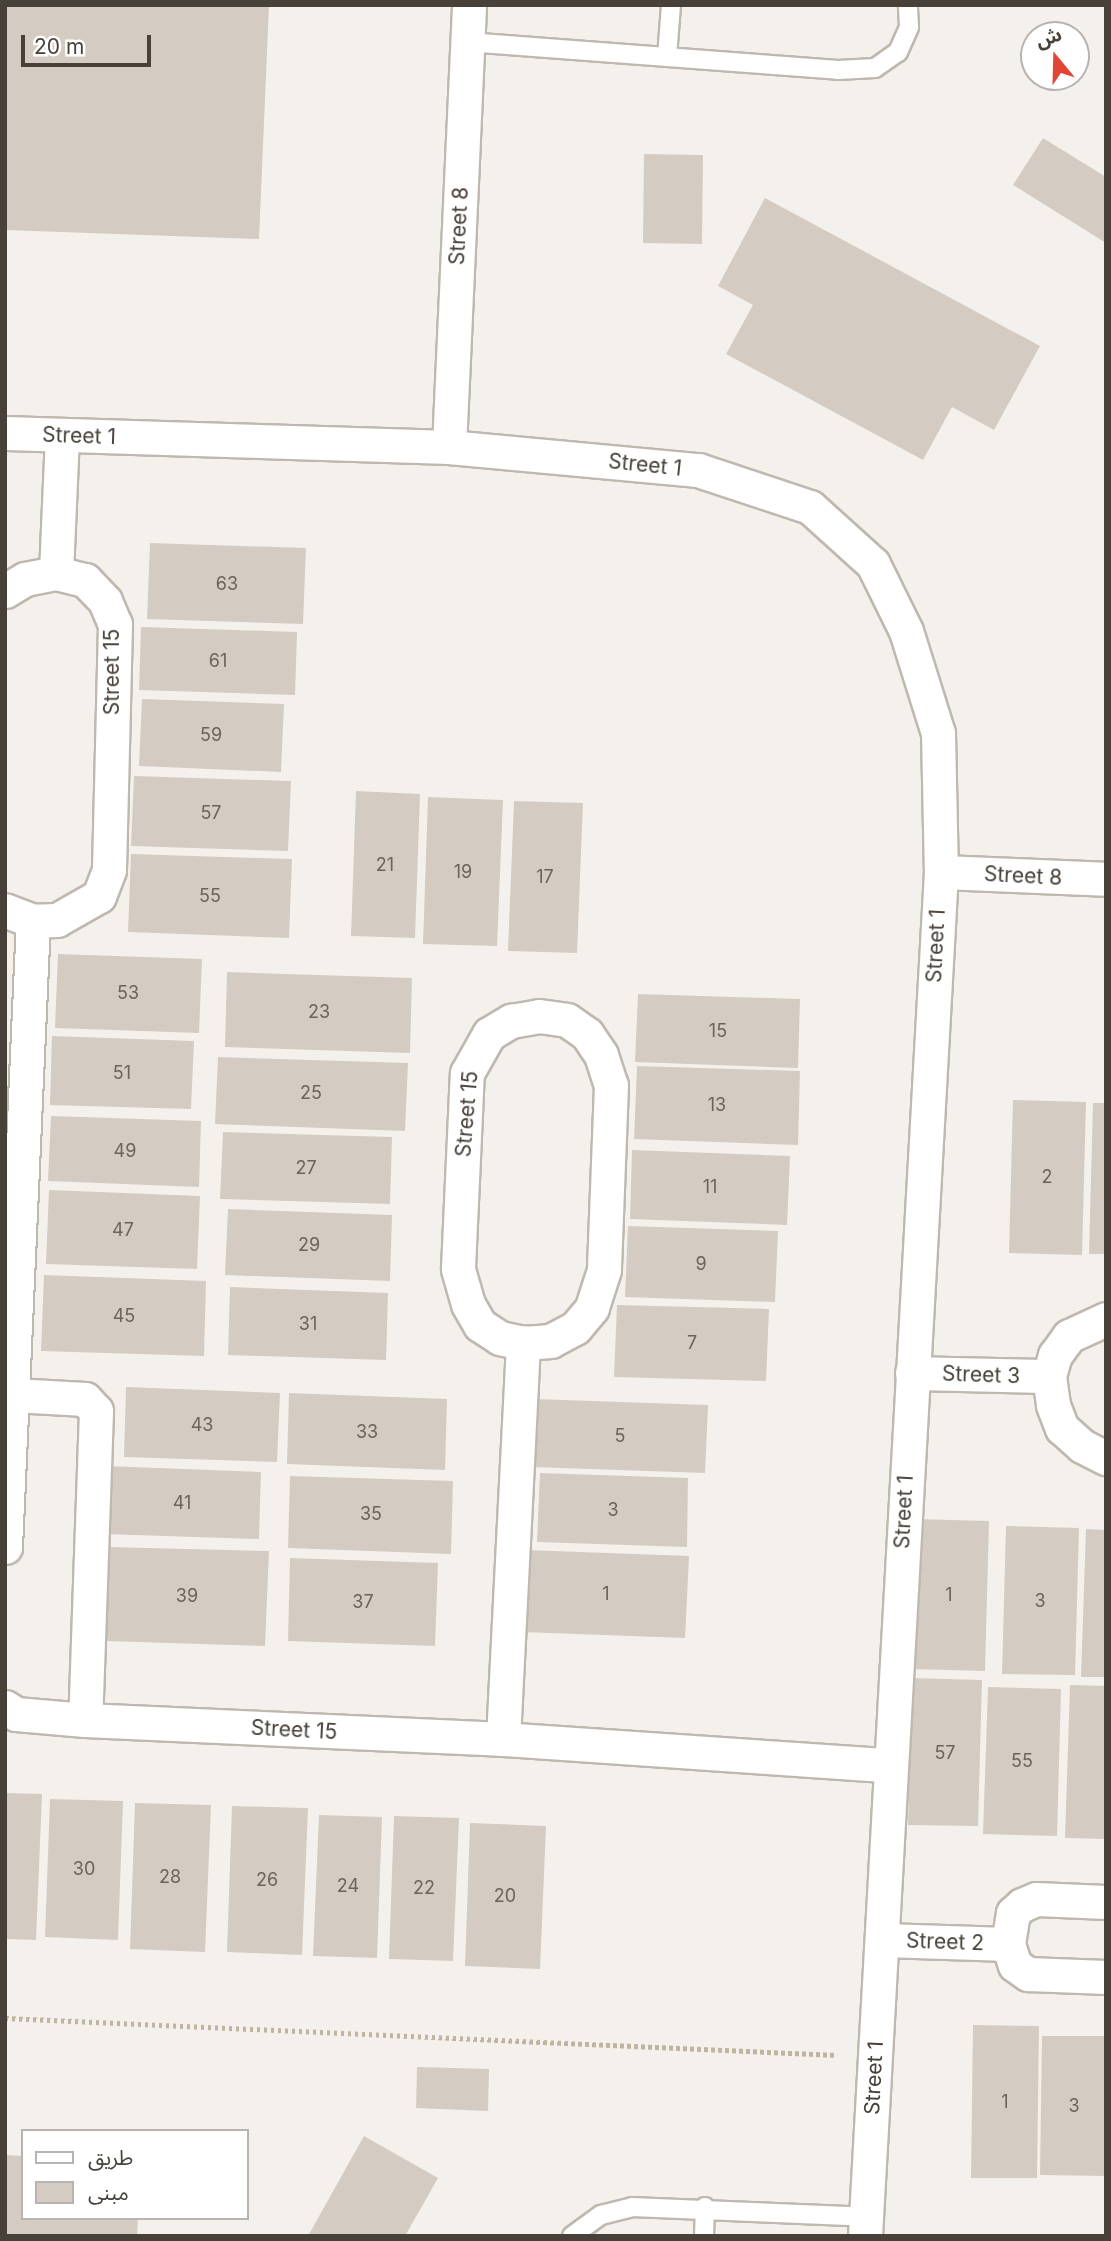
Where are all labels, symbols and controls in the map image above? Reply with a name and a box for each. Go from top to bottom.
scale bar [24,21,154,65]
north arrow [1020,21,1090,91]
text: ش [1033,22,1065,53]
text: 20 m [34,34,84,59]
street label: Street 8 [444,186,474,266]
street label: Street 1 [42,422,116,450]
street label: Street 1 [607,449,683,481]
house number: 63 [216,573,238,595]
street label: Street 15 [99,629,125,715]
house number: 61 [209,650,227,672]
house number: 59 [200,724,222,746]
house number: 57 [200,802,222,824]
house number: 21 [376,854,394,876]
house number: 19 [454,861,472,883]
street label: Street 8 [983,861,1063,891]
house number: 17 [536,866,554,888]
house number: 55 [199,885,221,907]
street label: Street 1 [921,909,951,983]
house number: 53 [117,982,139,1004]
house number: 23 [308,1001,330,1023]
house number: 15 [709,1020,727,1042]
house number: 51 [113,1062,131,1084]
street label: Street 15 [451,1070,483,1158]
house number: 25 [300,1082,322,1104]
house number: 13 [708,1094,726,1116]
house number: 49 [114,1140,136,1162]
house number: 27 [295,1157,317,1179]
house number: 2 [1042,1166,1052,1188]
house number: 11 [703,1176,717,1198]
house number: 47 [112,1219,134,1241]
house number: 29 [298,1234,320,1256]
house number: 9 [695,1253,707,1275]
house number: 45 [113,1305,135,1327]
house number: 31 [299,1313,317,1335]
house number: 7 [687,1332,697,1354]
street label: Street 3 [942,1361,1020,1389]
house number: 43 [191,1414,213,1436]
house number: 33 [356,1421,378,1443]
house number: 5 [615,1425,625,1447]
street label: Street 1 [889,1475,919,1549]
house number: 41 [173,1492,191,1514]
house number: 3 [607,1499,619,1521]
house number: 35 [360,1503,382,1525]
house number: 1 [602,1583,610,1605]
house number: 1 [945,1584,953,1606]
house number: 39 [176,1585,198,1607]
house number: 3 [1034,1590,1046,1612]
house number: 37 [352,1591,374,1613]
street label: Street 15 [250,1715,338,1745]
house number: 57 [934,1742,956,1764]
house number: 55 [1011,1750,1033,1772]
house number: 30 [73,1858,95,1880]
house number: 28 [159,1866,181,1888]
house number: 26 [256,1869,278,1891]
house number: 24 [337,1875,359,1897]
house number: 22 [413,1877,435,1899]
house number: 20 [494,1885,516,1907]
street label: Street 2 [906,1928,984,1956]
street label: Street 1 [859,2041,889,2115]
house number: 1 [1001,2091,1009,2113]
house number: 3 [1068,2095,1080,2117]
legend [21,2129,248,2220]
text: طريق [88,2145,133,2170]
text: مبنى [88,2180,129,2205]

